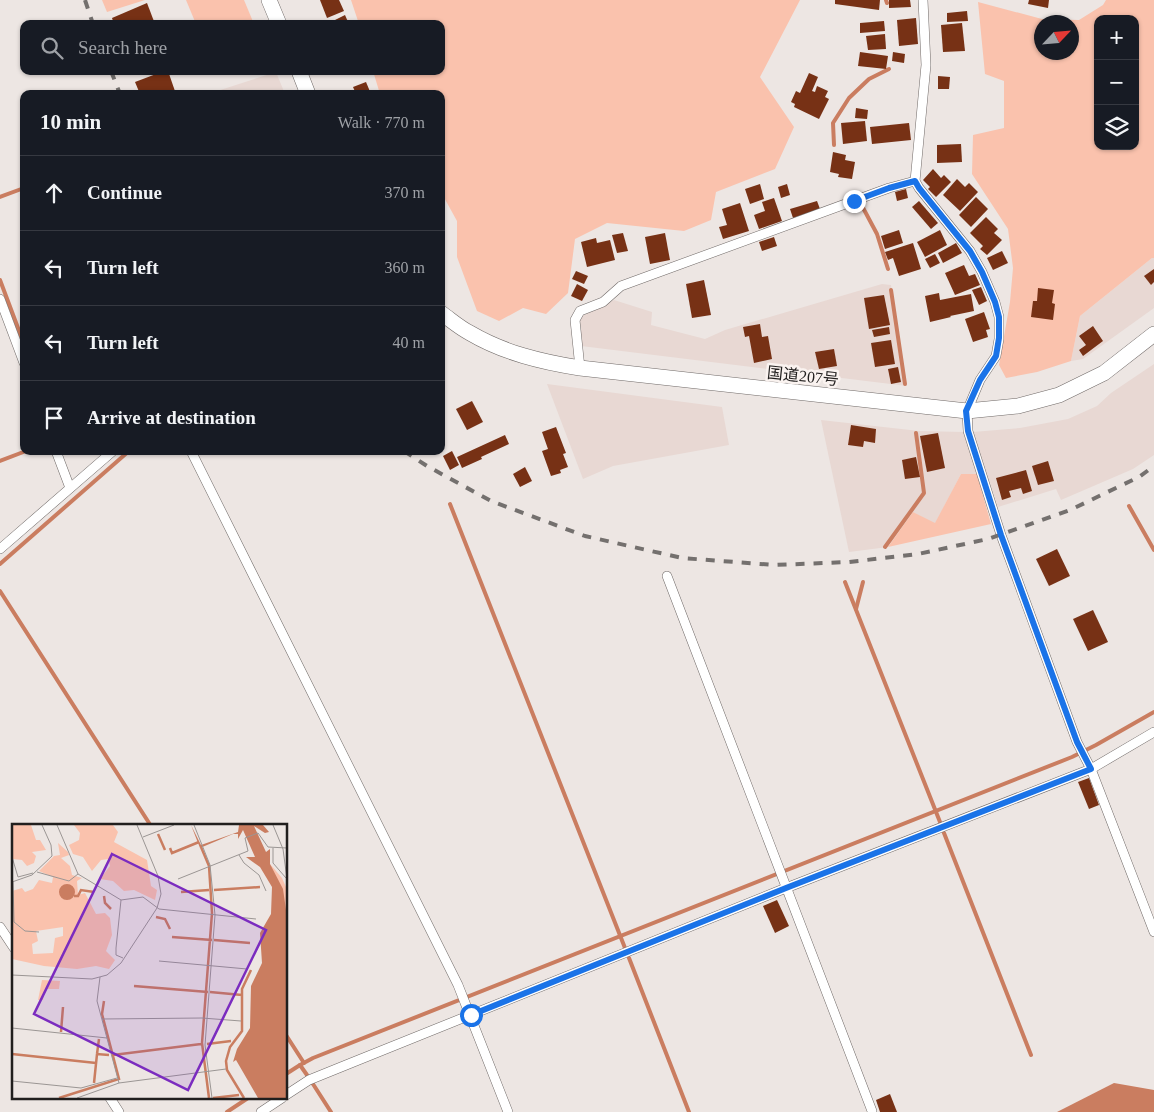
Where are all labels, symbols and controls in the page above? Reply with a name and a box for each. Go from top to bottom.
north arrow [1034,15,1079,60]
map controls [1094,15,1139,150]
button: + [1094,15,1139,60]
search box [20,20,445,75]
icon: search [38,34,66,62]
text: Search here [78,37,167,58]
button: − [1094,60,1139,105]
button: layers [1094,105,1139,150]
text: 10 min [40,110,101,134]
text: Walk · 770 m [338,114,425,131]
icon: ahead [40,179,68,207]
text: Continue [87,182,162,203]
text: 370 m [385,184,425,201]
route end [843,190,866,213]
icon: left [40,254,68,282]
text: Turn left [87,257,159,278]
text: 360 m [385,259,425,276]
icon: left [40,329,68,357]
text: Turn left [87,332,159,353]
text: 40 m [393,334,425,351]
street label: 国道207号 [766,364,840,388]
icon: arrive [40,404,68,432]
text: Arrive at destination [87,407,256,428]
inset map [12,824,288,1100]
route start [460,1004,483,1027]

